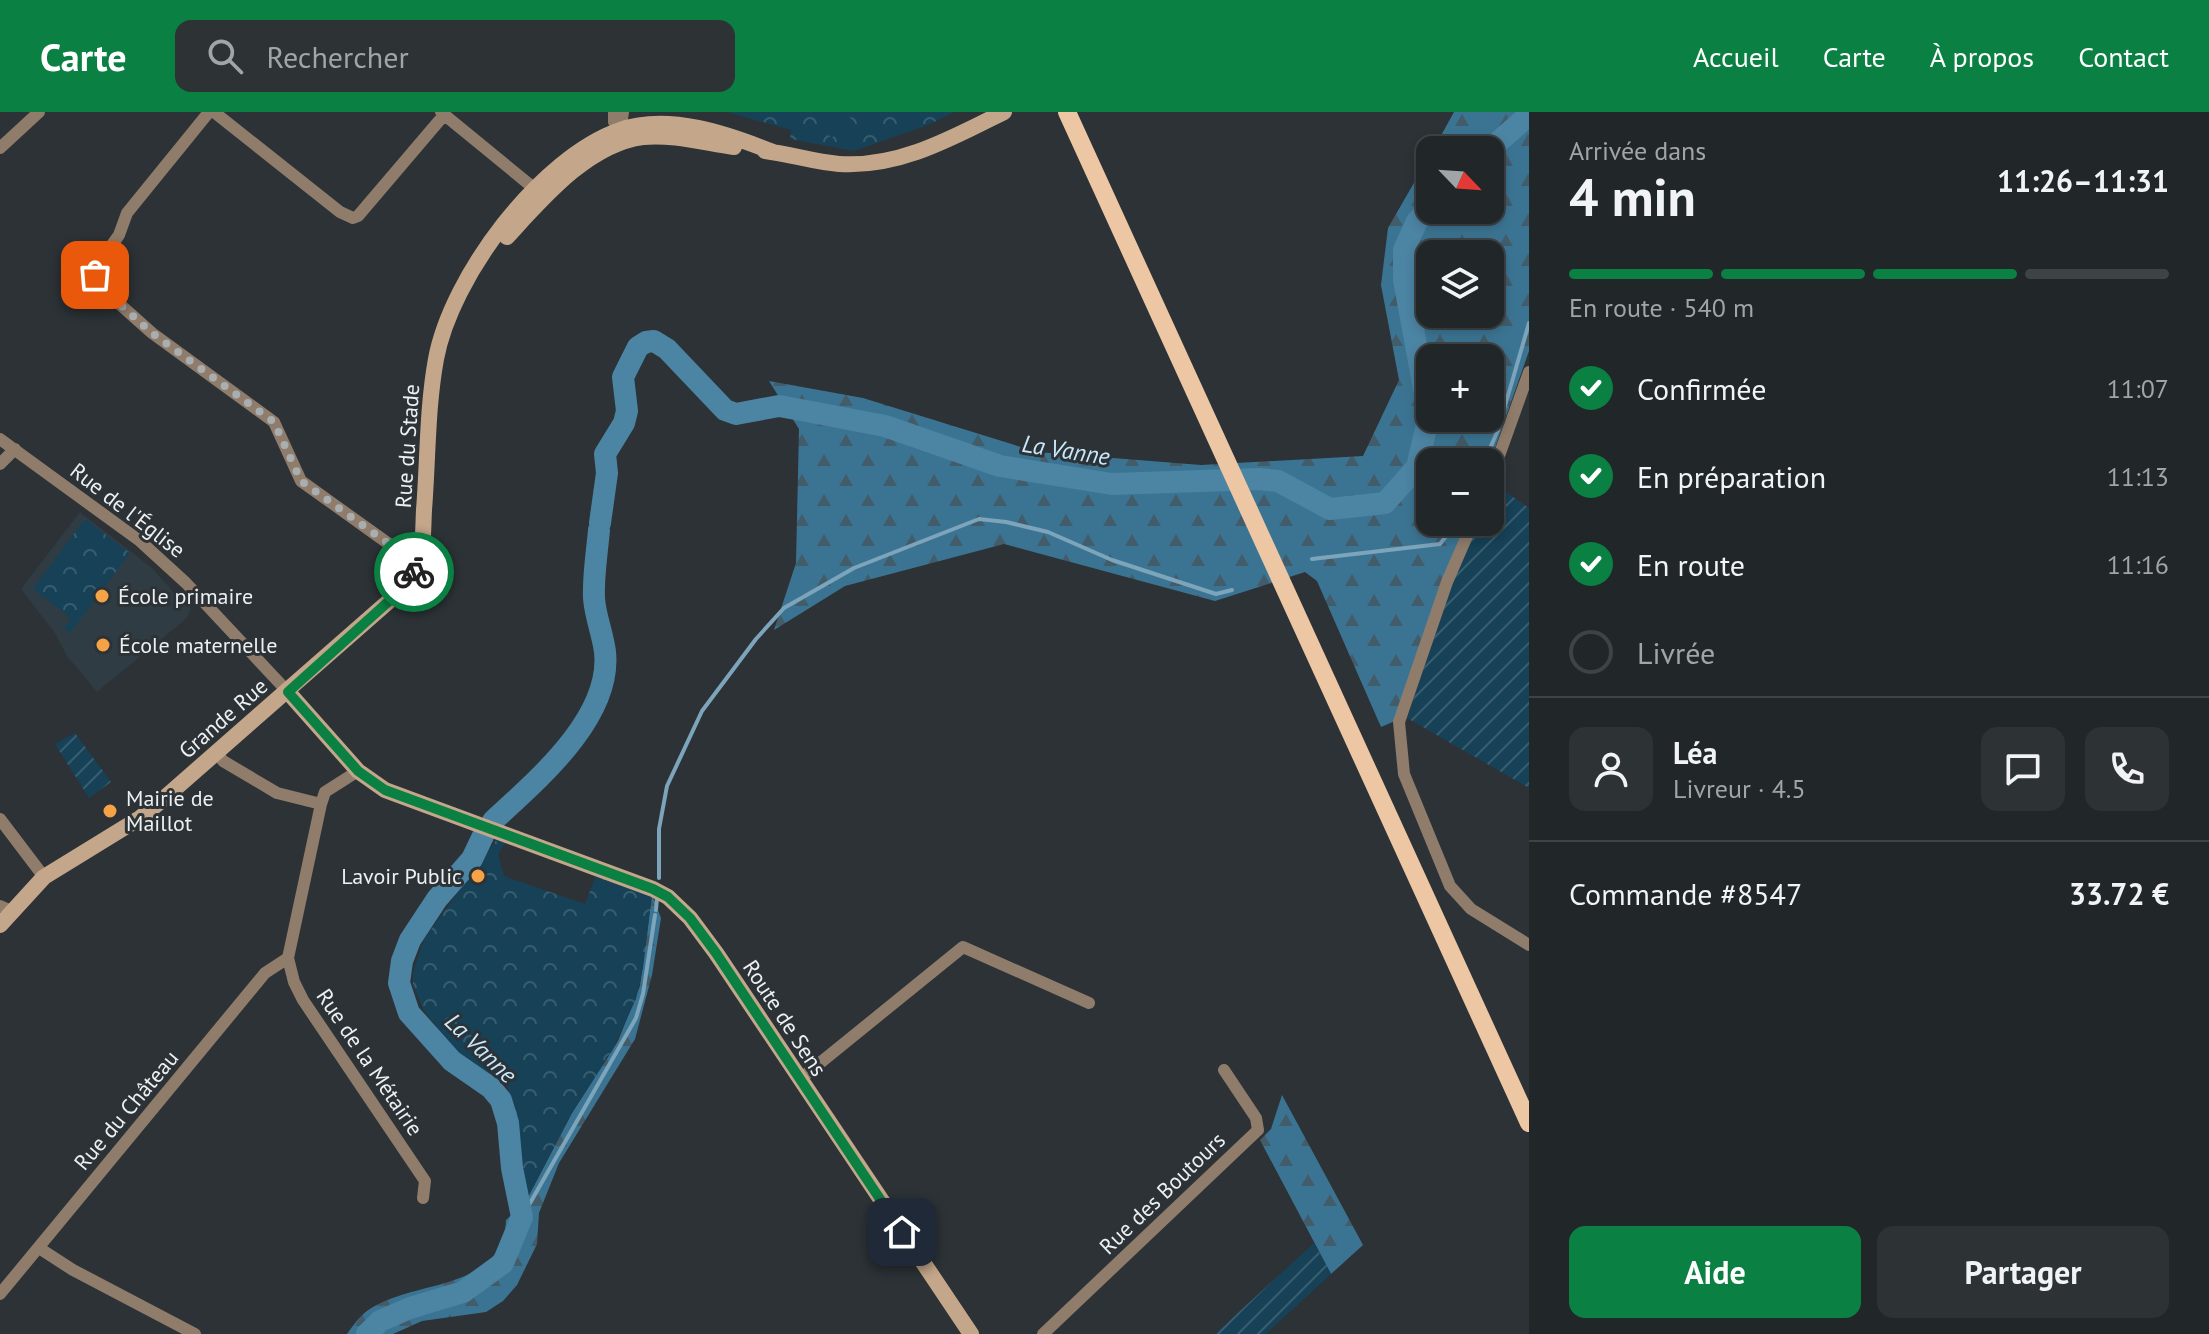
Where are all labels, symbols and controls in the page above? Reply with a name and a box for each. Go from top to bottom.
search box [175,20,735,92]
text: Carte [40,32,127,81]
icon: search [203,34,247,78]
text: Rechercher [267,37,409,76]
text: Accueil [1693,38,1779,75]
text: Carte [1823,38,1886,75]
text: À propos [1930,38,2034,75]
text: Contact [2078,38,2169,75]
text: Arrivée dans [1569,134,1706,167]
north arrow [1416,136,1504,224]
map controls [1416,136,1504,536]
text: 11:26–11:31 [1997,161,2169,200]
text: 4 min [1569,163,1696,230]
button: layers [1416,240,1504,328]
pin [61,241,129,309]
icon: bag [73,253,117,297]
text: En route · 540 m [1569,291,1754,324]
button: + [1416,344,1504,432]
icon: check [1569,366,1613,410]
text: Confirmée [1637,369,1766,408]
text: 11:07 [2107,372,2169,405]
street label: Rue du Stade [389,383,425,509]
water label: La Vanne [1020,428,1112,472]
button: − [1416,448,1504,536]
icon: check [1569,454,1613,498]
street label: Rue de l'Église [65,456,191,564]
text: En préparation [1637,457,1826,496]
text: 11:13 [2107,460,2169,493]
courier [374,532,454,612]
icon: check [1569,542,1613,586]
text: En route [1637,545,1745,584]
text: 11:16 [2107,548,2169,581]
icon: bike [392,550,436,594]
place label: École primaire [118,582,253,610]
marker: École primaire [93,587,111,605]
place label: École maternelle [119,631,277,659]
text: Livrée [1637,633,1715,672]
marker: École maternelle [94,636,112,654]
street label: Grande Rue [173,672,273,764]
button: person [1569,727,1653,811]
button: chat [1981,727,2065,811]
button: phone [2085,727,2169,811]
text: Léa [1673,733,1718,772]
text: Livreur · 4.5 [1673,772,1806,805]
place label: Mairie de Maillot [126,784,214,837]
marker: Mairie de Maillot [101,802,119,820]
place label: Lavoir Public [341,862,462,890]
marker: Lavoir Public [469,867,487,885]
text: Commande #8547 [1569,874,1802,913]
text: 33.72 € [2069,874,2169,913]
street label: Route de Sens [737,955,833,1081]
street label: Rue de la Métairie [311,983,429,1141]
water label: La Vanne [438,1006,524,1090]
street label: Rue du Château [68,1044,184,1176]
street label: Rue des Boutours [1093,1126,1231,1260]
pin [868,1198,936,1266]
icon: home [880,1210,924,1254]
button: Aide [1569,1226,1861,1318]
button: Partager [1877,1226,2169,1318]

